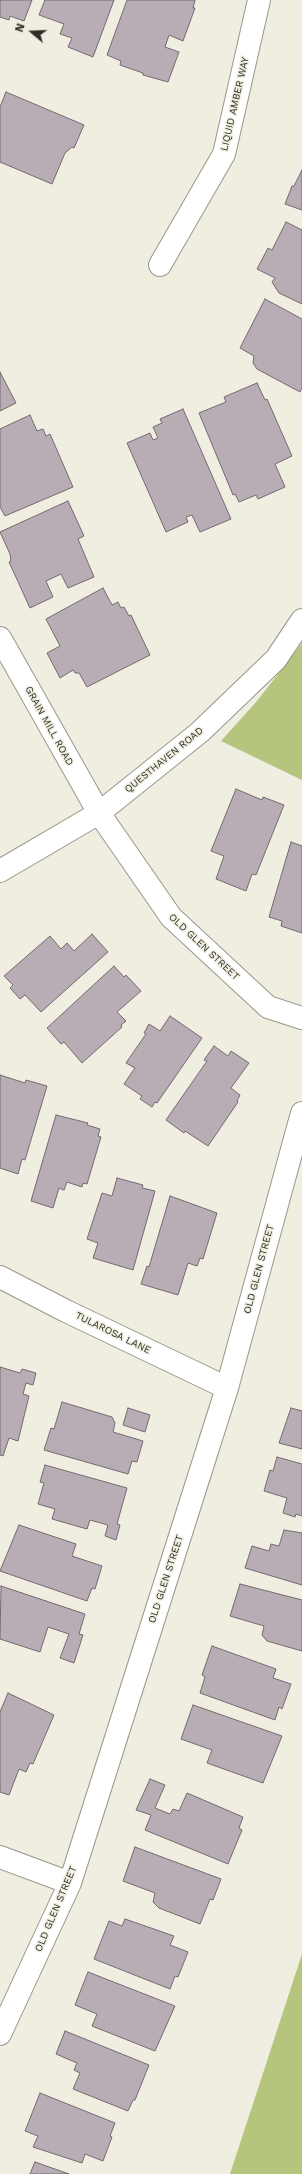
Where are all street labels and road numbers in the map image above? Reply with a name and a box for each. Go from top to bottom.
street label: LIQUID AMBER WAY [218,56,252,152]
street label: GRAIN MILL ROAD [22,684,76,768]
street label: QUESTHAVEN ROAD [122,725,206,795]
street label: OLD GLEN STREET [166,911,242,983]
street label: OLD GLEN STREET [241,1223,277,1315]
street label: TULAROSA LANE [73,1310,153,1356]
street label: OLD GLEN STREET [146,1533,186,1625]
street label: OLD GLEN STREET [32,1864,80,1954]

